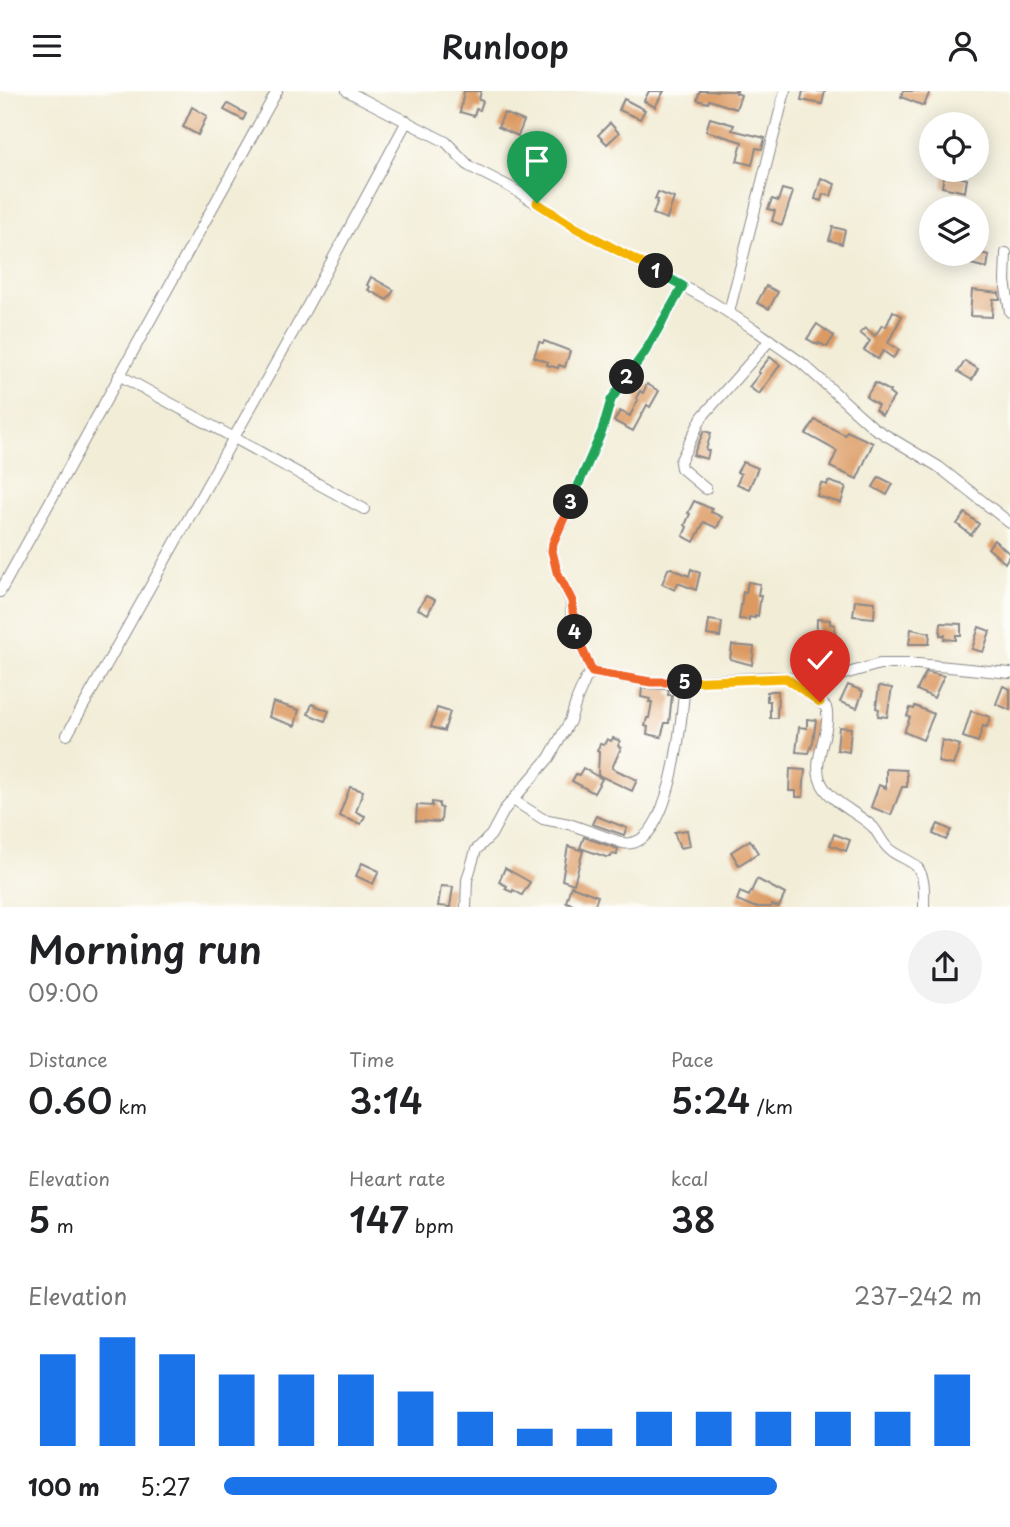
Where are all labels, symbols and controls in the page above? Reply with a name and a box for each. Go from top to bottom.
text: Runloop [441,22,569,70]
icon: menu [28,27,66,65]
icon: person [944,27,982,65]
map controls [919,112,989,266]
button: locate [919,112,989,182]
pin [507,131,567,203]
icon: arrive [518,142,556,180]
button: layers [919,196,989,266]
pin: 1 [638,253,674,289]
text: 1 [651,256,660,284]
pin: 2 [610,359,644,395]
text: 2 [620,362,633,390]
pin: 3 [554,485,588,519]
text: 3 [564,487,577,515]
pin: 4 [558,615,592,649]
text: 4 [568,617,581,645]
pin [790,630,850,702]
icon: check [801,641,839,679]
pin: 5 [668,665,702,699]
text: 5 [678,667,691,695]
text: Morning run [28,920,262,977]
button: share [908,930,982,1004]
text: 09:00 [28,975,99,1010]
text: Distance [28,1045,108,1073]
text: Time [349,1045,394,1073]
text: Pace [671,1045,714,1073]
text: 0.60 [28,1073,112,1126]
text: 3:14 [349,1073,423,1126]
text: 5:24 [671,1073,750,1126]
text: km [112,1092,147,1120]
text: /km [750,1092,793,1120]
text: Elevation [28,1164,110,1192]
text: Heart rate [349,1164,445,1192]
text: kcal [671,1164,709,1192]
text: 5 [28,1192,50,1245]
text: 147 [349,1192,409,1245]
text: 38 [671,1192,716,1245]
text: m [50,1211,74,1239]
text: bpm [409,1211,454,1239]
text: Elevation [28,1278,127,1313]
text: 237–242 m [854,1278,982,1313]
text: 100 m [28,1469,100,1504]
text: 5:27 [140,1469,190,1504]

